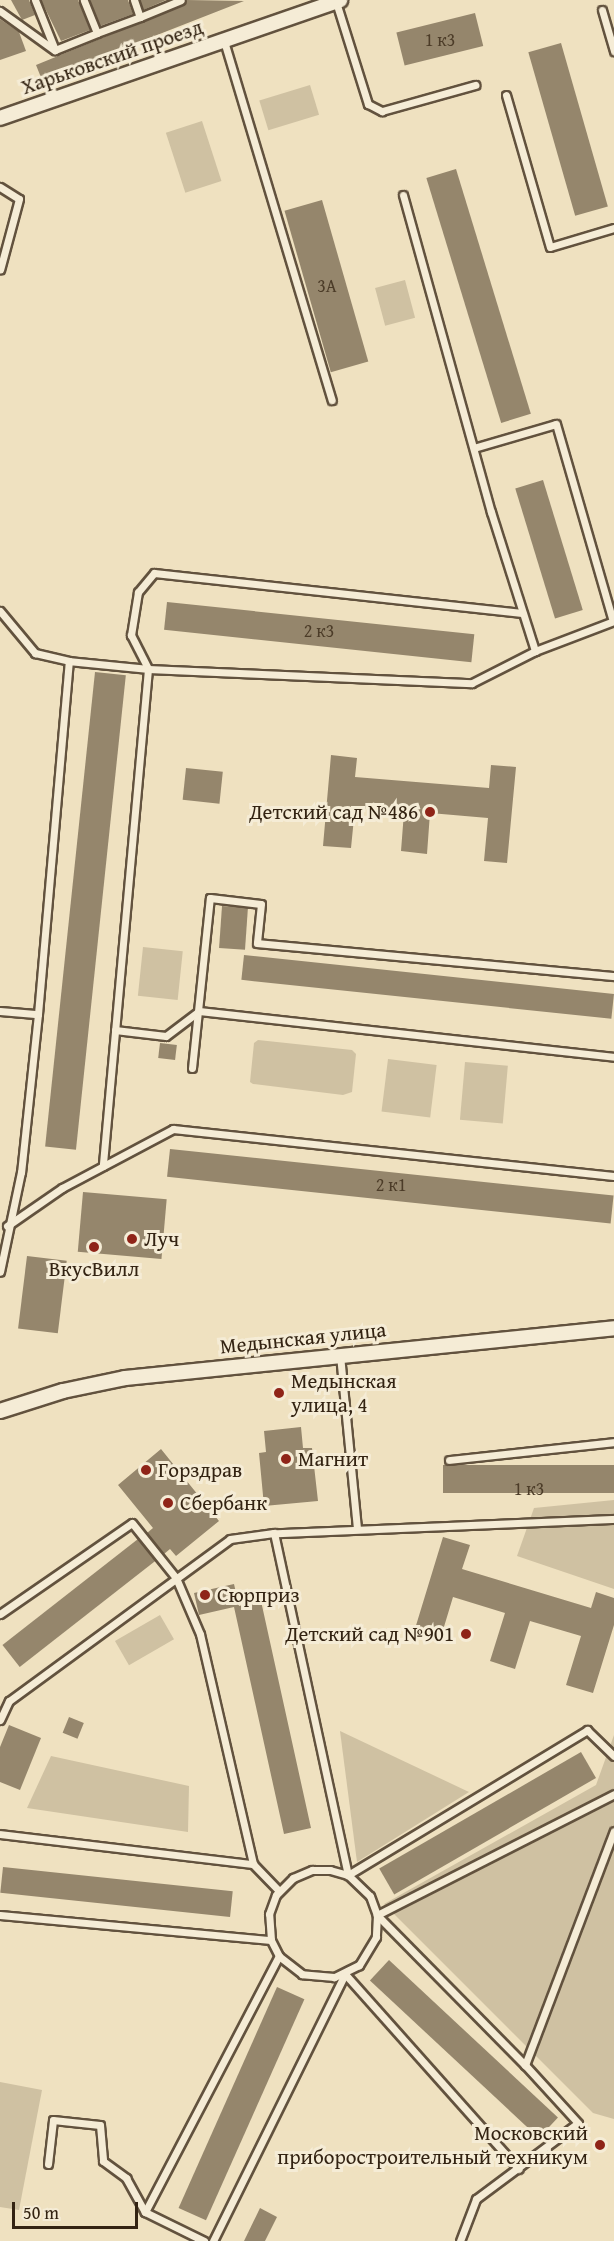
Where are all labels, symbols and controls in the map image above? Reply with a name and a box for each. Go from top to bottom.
street label: Харьковский проезд [18,14,206,100]
house number: 1 к3 [425,29,455,51]
house number: 3А [317,275,337,297]
house number: 2 к3 [304,620,334,642]
place label: Детский сад №486 [249,799,418,825]
marker: Детский сад №486 [423,805,437,819]
house number: 2 к1 [376,1174,406,1196]
place label: Луч [144,1226,179,1252]
marker: Луч [125,1232,139,1246]
marker: ВкусВилл [87,1240,101,1254]
place label: ВкусВилл [49,1256,139,1282]
street label: Медынская улица [219,1317,387,1359]
place label: Медынская улица, 4 [291,1368,397,1418]
marker: Медынская улица, 4 [272,1386,286,1400]
place label: Магнит [298,1446,368,1472]
marker: Магнит [279,1452,293,1466]
place label: Горздрав [158,1457,242,1483]
marker: Горздрав [139,1463,153,1477]
house number: 1 к3 [514,1478,544,1500]
place label: Сбербанк [180,1490,267,1516]
marker: Сбербанк [161,1496,175,1510]
place label: Сюрприз [217,1582,300,1608]
marker: Сюрприз [198,1588,212,1602]
place label: Детский сад №901 [285,1621,454,1647]
marker: Детский сад №901 [459,1627,473,1641]
place label: Московский приборостроительный техникум [277,2120,588,2170]
marker: Московский приборостроительный техникум [593,2138,607,2152]
scale bar [15,2190,141,2228]
text: 50 m [23,2199,59,2226]

